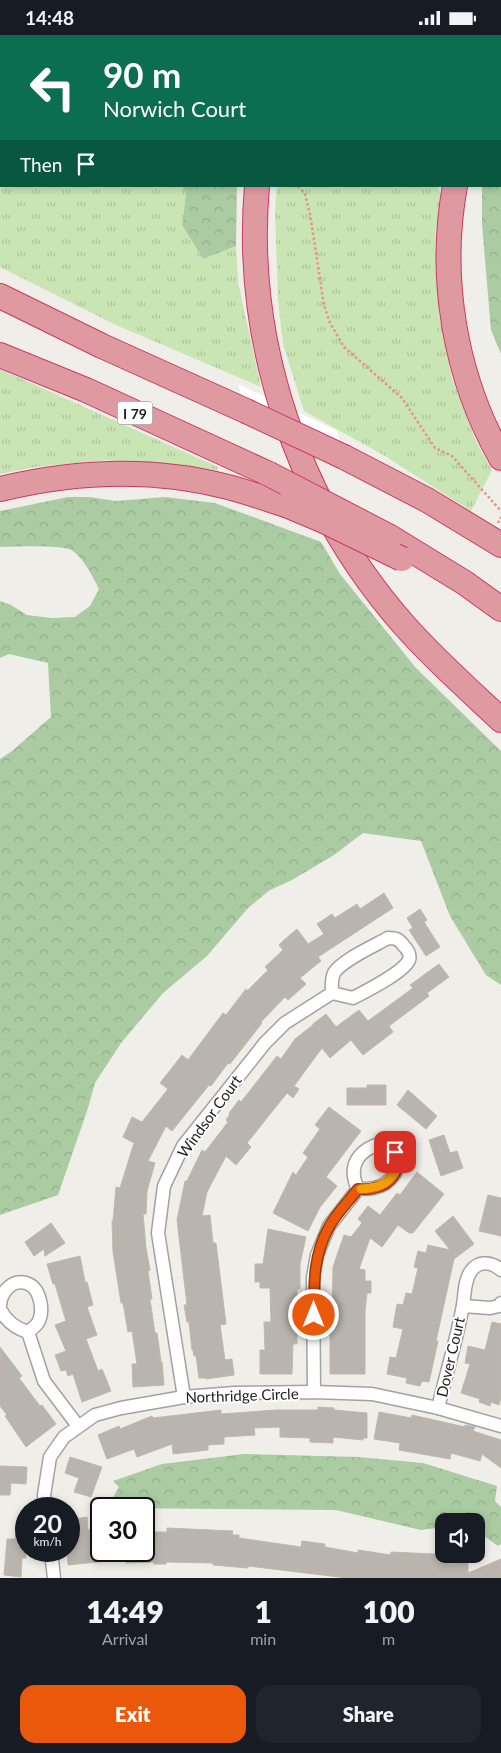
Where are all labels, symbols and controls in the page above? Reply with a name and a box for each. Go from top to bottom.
text: 14:48 [25,6,74,29]
text: 90 m [103,53,181,95]
icon: left [20,55,85,120]
text: Norwich Court [103,95,246,122]
icon: arrive [72,150,100,178]
text: Then [20,153,62,176]
road number: I 79 [118,401,152,424]
street label: Windsor Court [173,1071,245,1161]
pin [374,1131,416,1173]
icon: arrive [381,1138,409,1166]
position arrow [287,1288,339,1340]
street label: Dover Court [432,1315,468,1399]
street label: Northridge Circle [185,1384,299,1406]
speed limit sign: 30 [90,1497,155,1562]
text: 20 [33,1508,62,1538]
map controls [435,1513,485,1563]
button: sound [435,1513,485,1563]
text: km/h [33,1534,62,1549]
text: 14:49 [86,1593,164,1629]
text: 1 [254,1593,272,1629]
text: 100 [362,1593,415,1629]
text: Arrival [102,1629,148,1648]
text: min [250,1629,276,1648]
text: m [382,1629,395,1648]
button: Exit [20,1685,246,1743]
button: Share [256,1685,481,1743]

